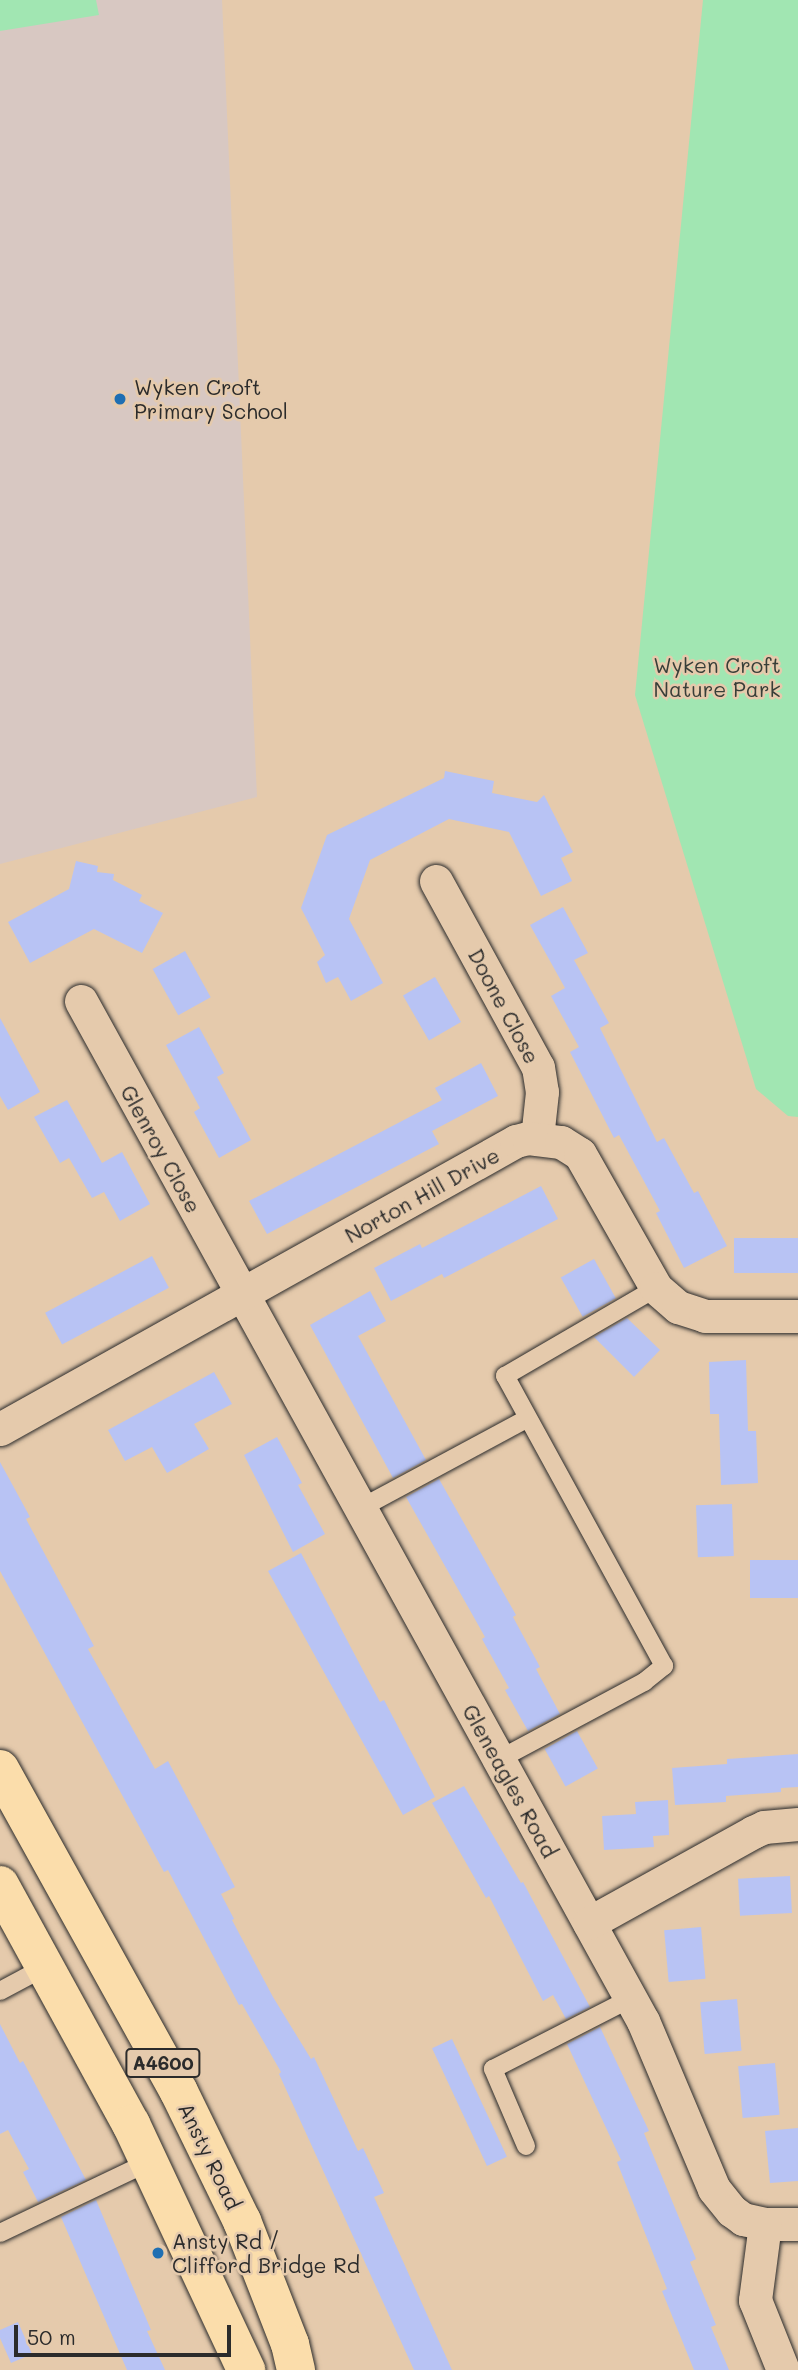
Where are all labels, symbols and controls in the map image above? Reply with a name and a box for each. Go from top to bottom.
place label: Wyken Croft Primary School [134,374,288,424]
marker: Wyken Croft Primary School [112,391,128,407]
park label: Wyken Croft Nature Park [653,652,781,702]
street label: Doone Close [463,944,545,1068]
street label: Glenroy Close [116,1081,206,1217]
street label: Norton Hill Drive [340,1142,504,1248]
street label: Gleneagles Road [457,1700,563,1862]
road number: A4600 [124,2048,202,2078]
street label: Ansty Road [173,2099,247,2213]
place label: Ansty Rd / Clifford Bridge Rd [172,2228,360,2278]
marker: Ansty Rd / Clifford Bridge Rd [150,2245,166,2261]
scale bar [18,2310,234,2354]
text: 50 m [27,2323,76,2350]

